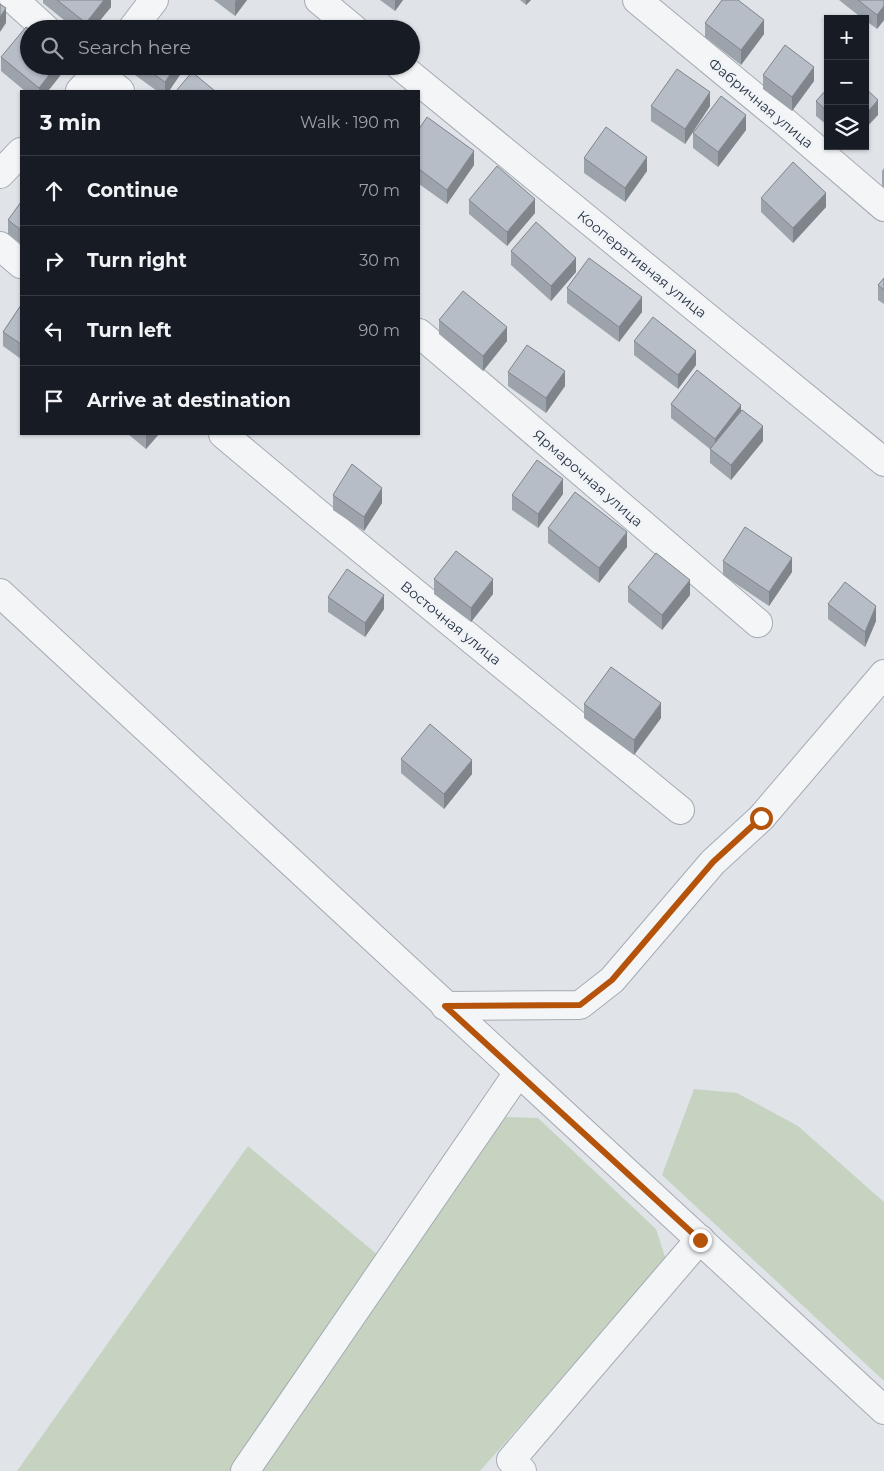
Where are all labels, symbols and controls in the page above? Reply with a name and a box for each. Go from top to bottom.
map controls [824,15,869,150]
button: + [824,15,869,60]
search box [20,20,420,75]
icon: search [38,34,66,62]
text: Search here [78,36,191,59]
street label: Фабричная улица [705,54,817,152]
button: − [824,60,869,105]
button: layers [824,105,869,150]
text: 3 min [40,110,101,135]
text: Walk · 190 m [300,113,400,132]
icon: ahead [40,177,68,205]
text: Continue [87,179,178,202]
text: 70 m [359,181,400,200]
street label: Кооперативная улица [574,206,710,322]
icon: right [40,247,68,275]
text: Turn right [87,249,187,272]
text: 30 m [359,251,400,270]
icon: left [40,317,68,345]
text: Turn left [87,319,172,342]
text: 90 m [358,321,400,340]
icon: arrive [40,387,68,415]
text: Arrive at destination [87,389,291,412]
street label: Ярмарочная улица [529,425,647,531]
street label: Восточная улица [397,577,505,669]
route start [750,807,773,830]
route end [689,1229,712,1252]

